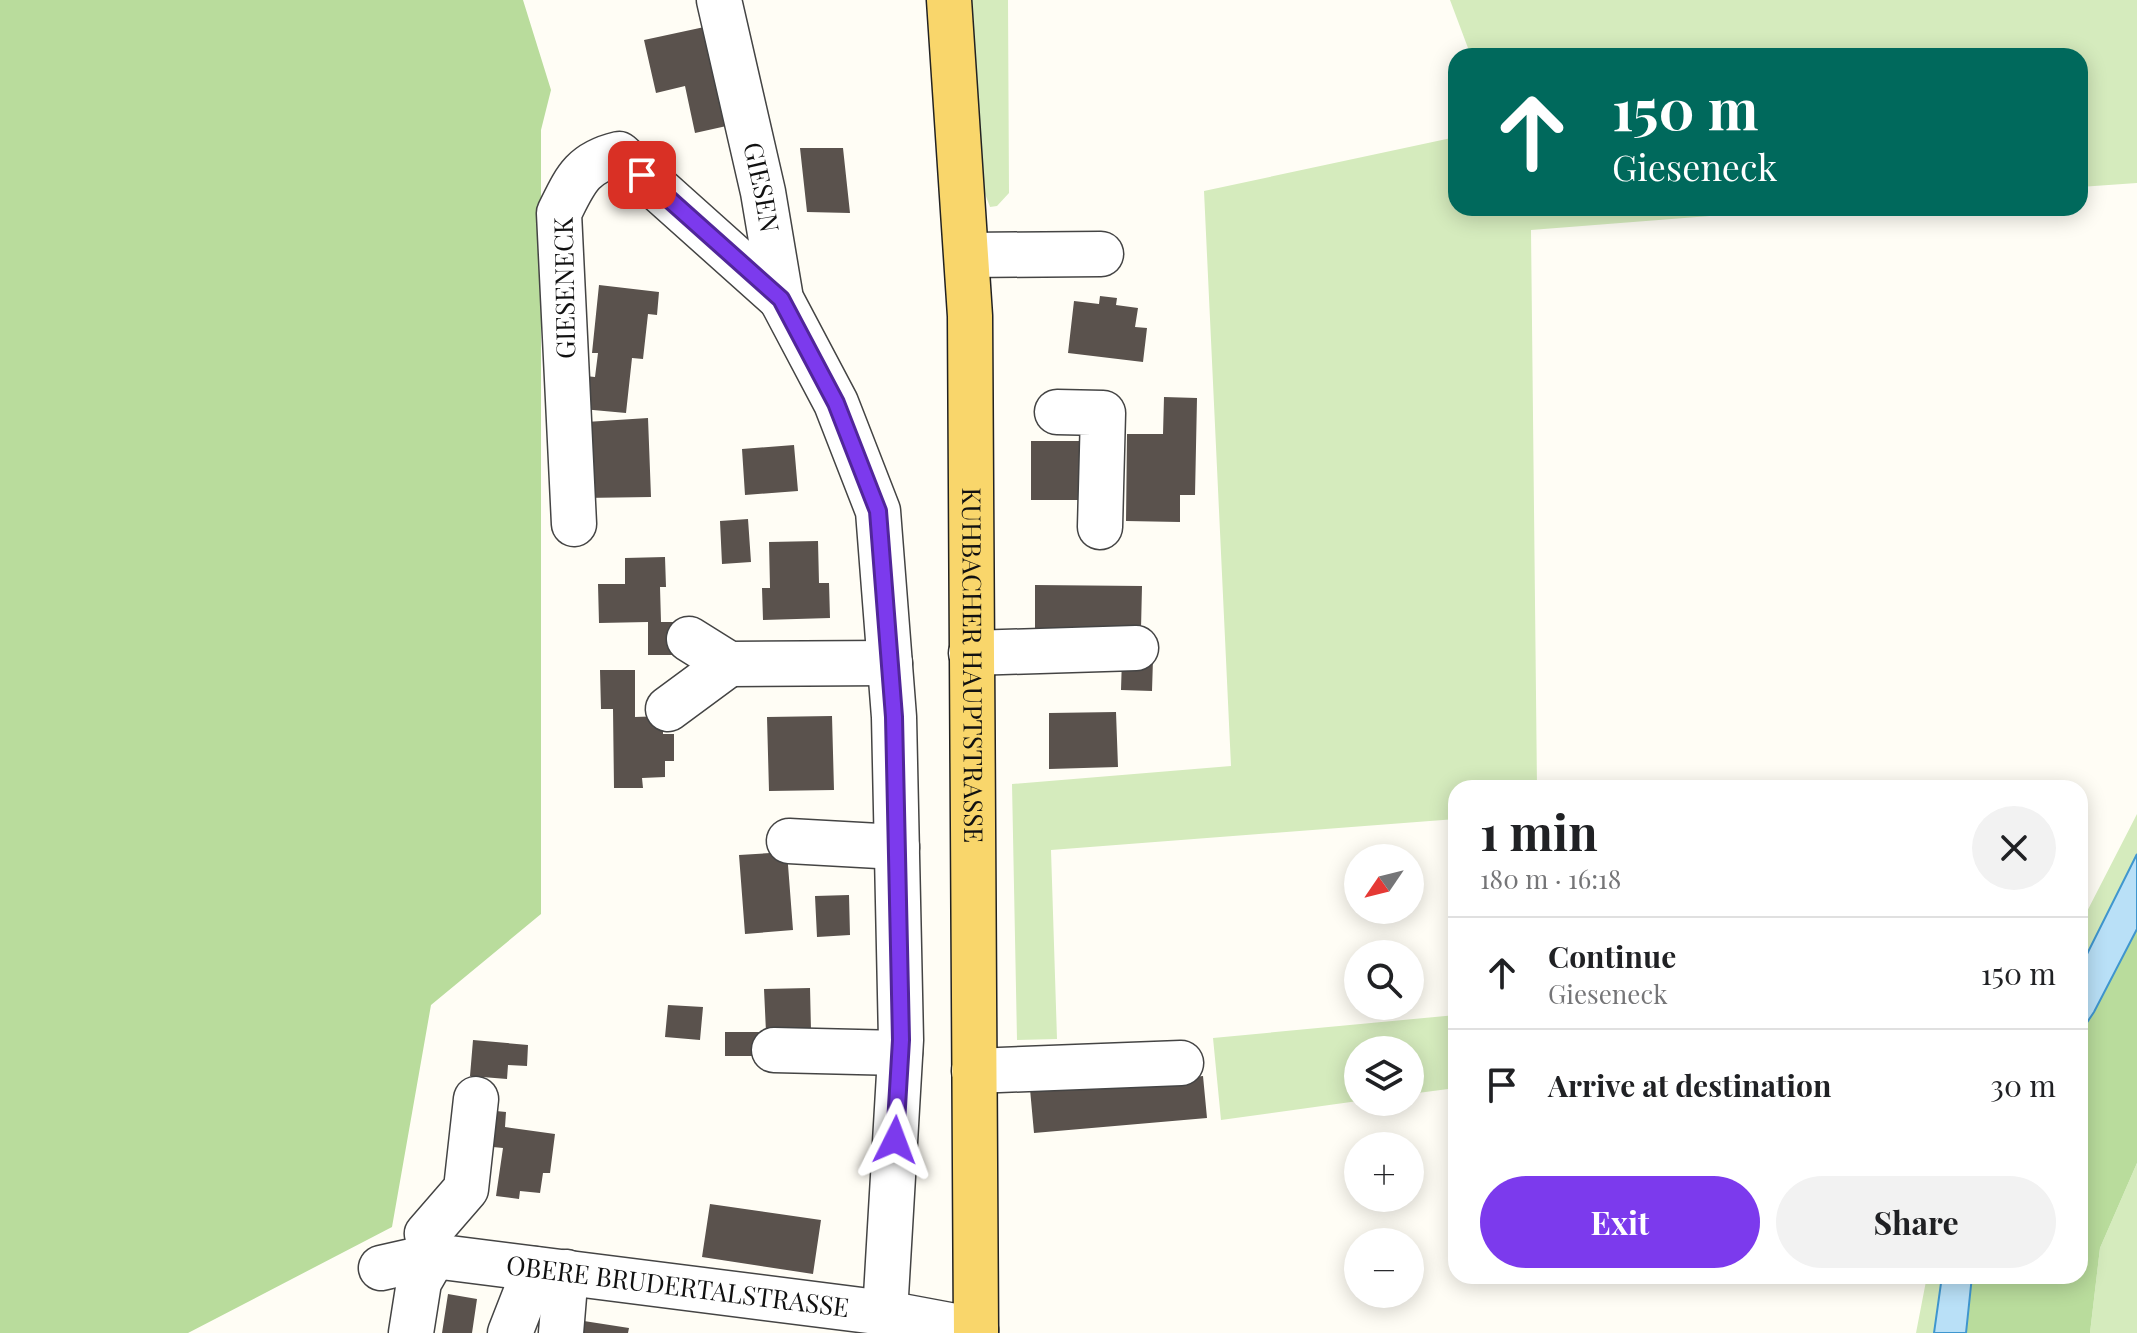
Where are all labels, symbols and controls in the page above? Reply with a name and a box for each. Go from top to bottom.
text: 150 m [1612,70,1758,145]
icon: ahead [1480,80,1584,184]
street label: GIESEN [736,138,788,235]
pin [608,141,676,209]
text: Gieseneck [1612,142,1777,190]
icon: arrive [620,153,664,197]
street label: GIESENECK [545,217,582,359]
street label: KUHBACHER HAUPTSTRASSE [955,487,992,843]
text: 1 min [1480,799,1598,863]
button: close [1972,806,2056,890]
north arrow [1344,844,1424,924]
map controls [1344,844,1424,1308]
text: 180 m · 16:18 [1480,861,1621,896]
text: Continue [1548,936,1676,976]
button: search [1344,940,1424,1020]
icon: ahead [1480,951,1524,995]
text: 150 m [1981,953,2056,993]
text: Gieseneck [1548,976,1667,1011]
button: layers [1344,1036,1424,1116]
icon: arrive [1480,1063,1524,1107]
text: Arrive at destination [1548,1065,1831,1105]
text: 30 m [1990,1065,2056,1105]
position arrow [853,1098,937,1182]
button: + [1344,1132,1424,1212]
button: Exit [1480,1176,1760,1268]
button: Share [1776,1176,2056,1268]
button: − [1344,1228,1424,1308]
street label: OBERE BRUDERTALSTRASSE [504,1246,851,1324]

